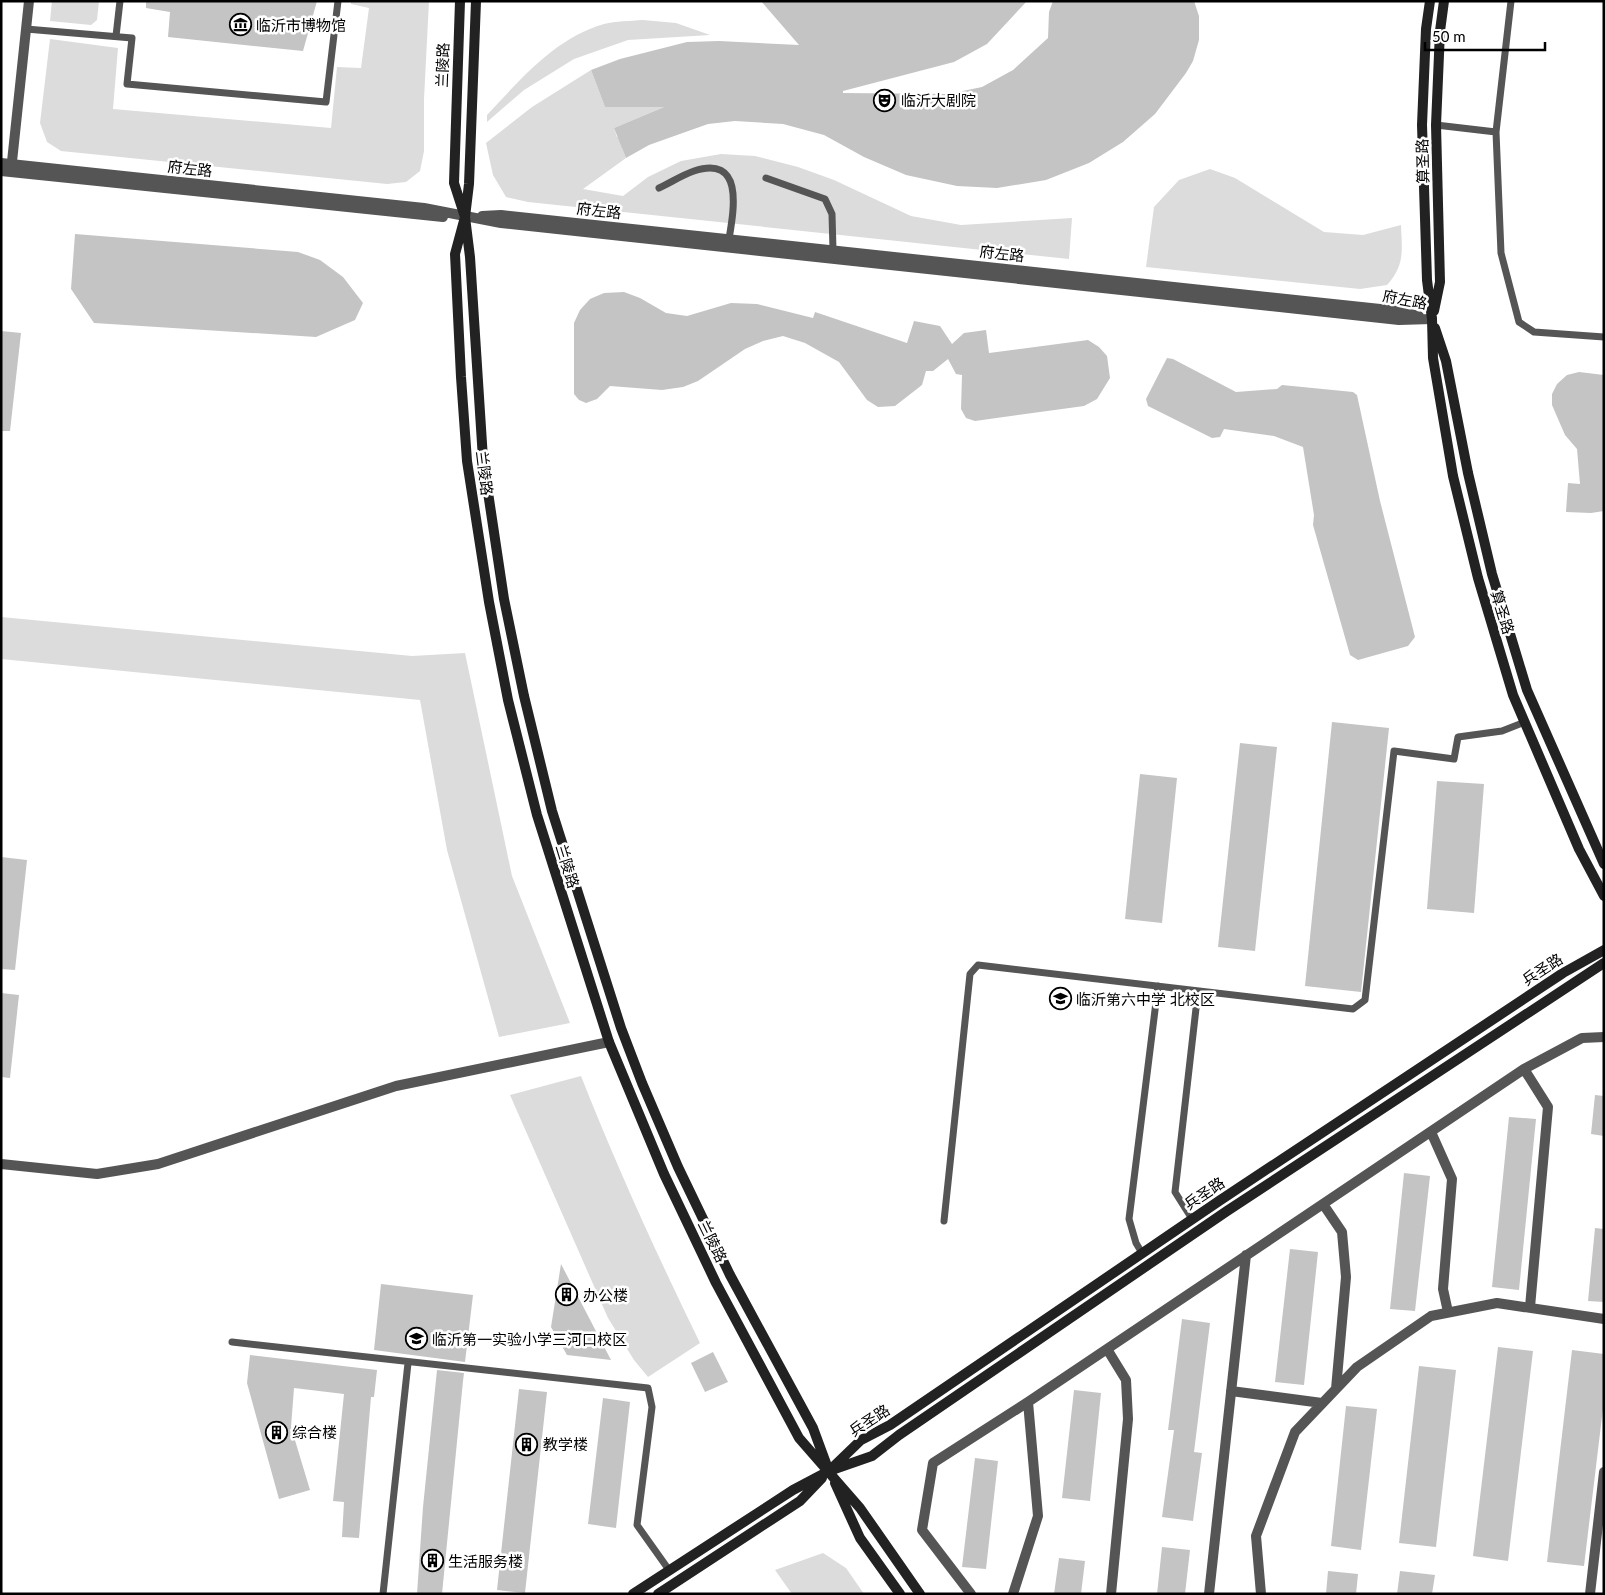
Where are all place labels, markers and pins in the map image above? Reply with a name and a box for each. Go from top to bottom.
museum icon: 临沂市博物馆 [228,13,252,37]
place label: 临沂市博物馆 [256,16,346,34]
theatre icon: 临沂大剧院 [873,88,897,112]
place label: 临沂大剧院 [901,91,976,109]
school or university icon: 临沂第六中学 北校区 [1048,987,1072,1011]
place label: 临沂第六中学 北校区 [1076,990,1215,1008]
building icon: 办公楼 [555,1283,579,1307]
place label: 办公楼 [583,1286,628,1304]
school or university icon: 临沂第一实验小学三河口校区 [404,1327,428,1351]
place label: 临沂第一实验小学三河口校区 [432,1330,627,1348]
building icon: 综合楼 [264,1420,288,1444]
place label: 综合楼 [292,1423,337,1441]
building icon: 教学楼 [515,1432,539,1456]
place label: 教学楼 [543,1435,588,1453]
building icon: 生活服务楼 [420,1549,444,1573]
place label: 生活服务楼 [448,1552,523,1570]

